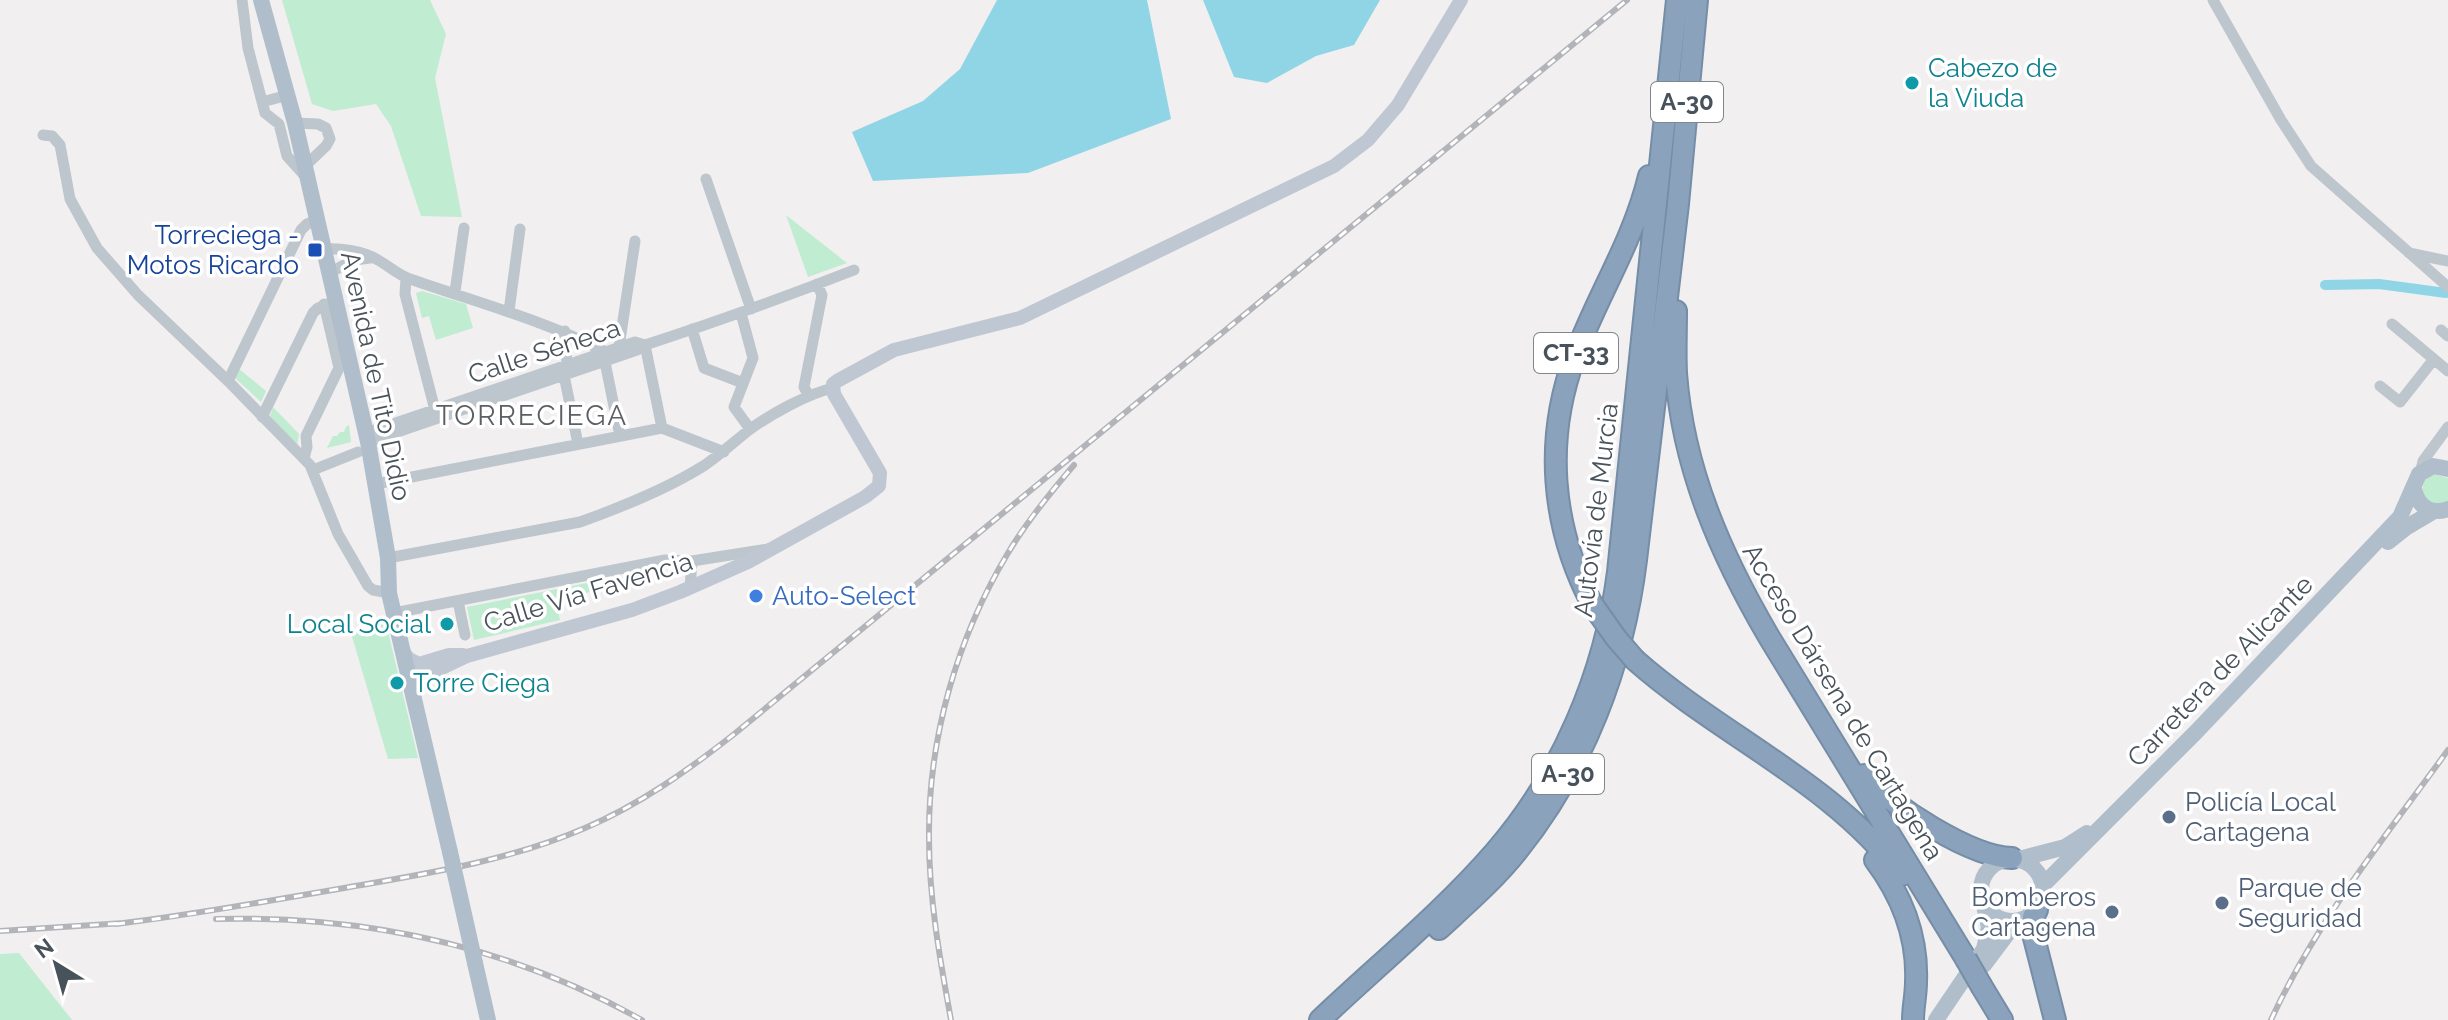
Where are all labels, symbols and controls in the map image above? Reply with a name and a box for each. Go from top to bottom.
place label: Cabezo de la Viuda [1928,53,2057,113]
marker: Cabezo de la Viuda [1903,74,1921,92]
road number: A-30 [1651,82,1723,122]
place label: Torreciega - Motos Ricardo [127,220,299,280]
marker: Torreciega - Motos Ricardo [306,241,324,259]
street label: Avenida de Tito Didio [335,249,417,503]
street label: Calle Séneca [464,312,624,390]
road number: CT-33 [1534,333,1618,373]
district label: TORRECIEGA [436,399,628,432]
street label: Autovía de Murcia [1568,401,1624,619]
street label: Acceso Dársena de Cartagena [1736,538,1950,866]
street label: Calle Vía Favencia [480,546,696,638]
street label: Carretera de Alicante [2121,569,2319,773]
place label: Auto-Select [772,581,916,611]
marker: Auto-Select [747,587,765,605]
place label: Local Social [287,609,432,639]
marker: Local Social [438,615,456,633]
place label: Torre Ciega [413,668,550,698]
marker: Torre Ciega [388,674,406,692]
road number: A-30 [1532,754,1604,794]
place label: Policía Local Cartagena [2185,787,2337,847]
marker: Policía Local Cartagena [2160,808,2178,826]
place label: Parque de Seguridad [2238,873,2362,933]
place label: Bomberos Cartagena [1971,882,2096,942]
marker: Parque de Seguridad [2213,894,2231,912]
marker: Bomberos Cartagena [2103,903,2121,921]
north arrow [16,924,96,1004]
text: N [29,933,58,963]

